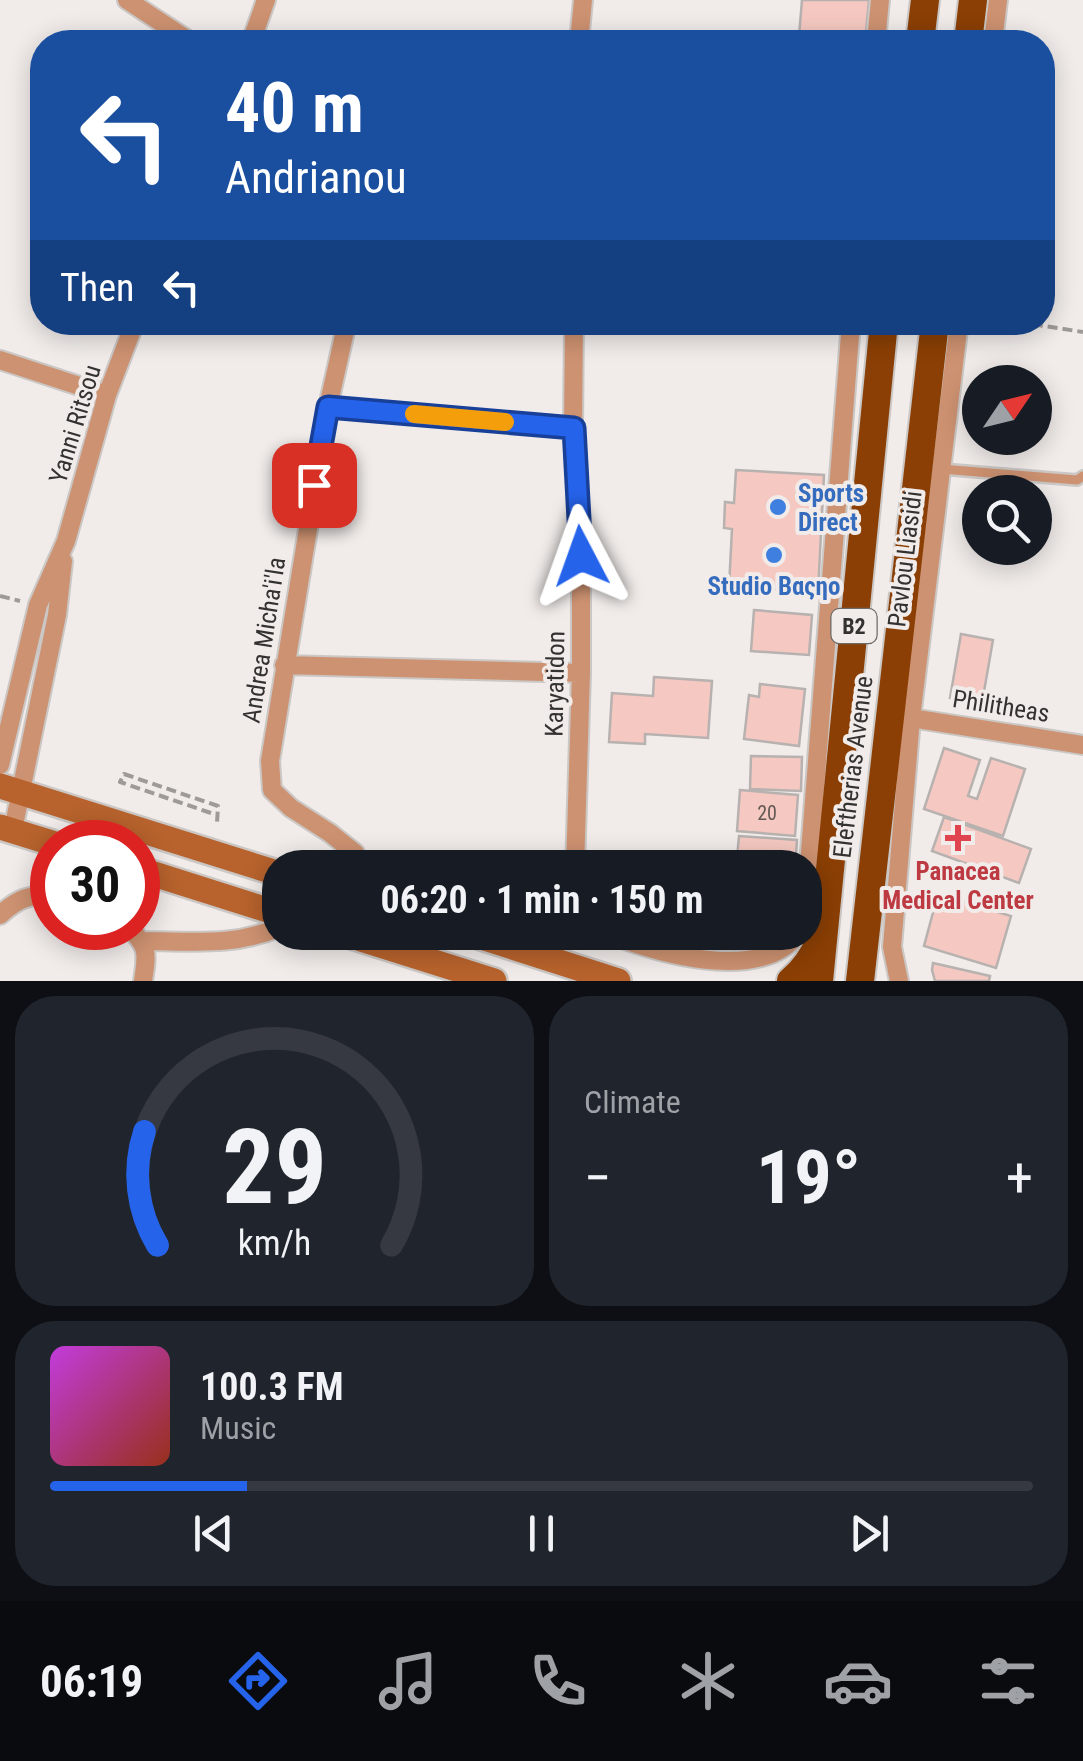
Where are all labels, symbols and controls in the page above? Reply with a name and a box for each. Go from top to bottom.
text: 40 m [225,67,364,149]
icon: left [60,70,190,200]
text: Andrianou [225,151,407,204]
icon: left [154,260,209,315]
text: Then [60,266,134,310]
street label: Yanni Ritsou [43,361,107,487]
north arrow [962,365,1052,455]
map controls [962,365,1052,565]
pin [272,443,357,528]
icon: arrive [287,458,342,513]
button: search [962,475,1052,565]
place label: Sports Direct [798,479,864,537]
street label: Pavlou Liasidi [882,489,928,629]
marker: Sports Direct [767,496,789,518]
position arrow [529,504,633,608]
marker: Studio Βαςηο [763,544,785,566]
street label: Andrea Micha'i'la [237,555,291,725]
place label: Studio Βαςηο [708,572,840,601]
road number: B2 [832,609,876,643]
street label: Karyatidon [540,631,570,737]
street label: Eleftherias Avenue [827,674,879,860]
street label: Philitheas [950,684,1052,728]
house number: 20 [757,801,777,825]
speed limit sign: 30 [30,820,160,950]
marker: Panacea Medical Center [945,825,971,851]
place label: Panacea Medical Center [882,857,1034,915]
text: 06:20 · 1 min · 150 m [381,878,703,922]
text: Climate [584,1083,681,1121]
text: 29 [222,1107,327,1228]
text: 19° [756,1133,861,1221]
text: − [584,1146,612,1210]
text: + [1006,1146,1033,1210]
text: km/h [238,1222,311,1264]
text: 100.3 FM [200,1365,344,1409]
text: Music [200,1409,276,1447]
icon: previous [186,1506,241,1561]
icon: pause [514,1506,569,1561]
icon: next [842,1506,897,1561]
icon: directions [223,1646,293,1716]
icon: music [373,1646,443,1716]
icon: phone [523,1646,593,1716]
icon: climate [673,1646,743,1716]
icon: car [823,1646,893,1716]
icon: filters [973,1646,1043,1716]
text: 06:19 [40,1655,143,1708]

